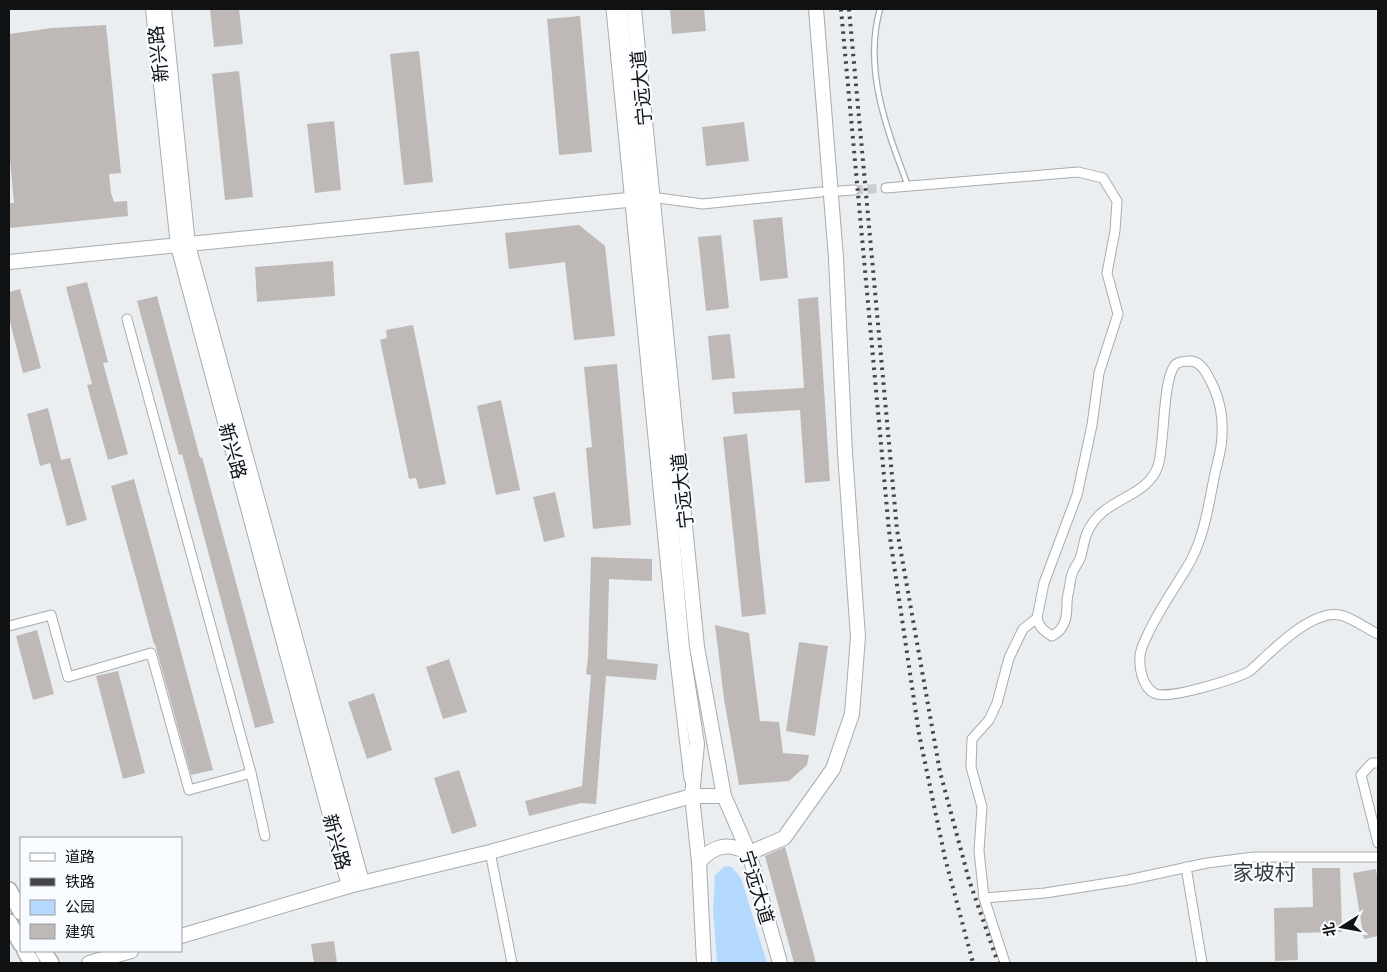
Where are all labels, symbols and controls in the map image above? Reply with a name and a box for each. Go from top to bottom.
street label: 新兴路 [143,24,173,84]
street label: 宁远大道 [626,49,656,127]
street label: 新兴路 [214,420,252,482]
street label: 宁远大道 [666,452,698,530]
street label: 新兴路 [318,811,356,873]
legend [20,837,182,952]
text: 道路 [65,847,95,866]
street label: 宁远大道 [734,847,780,927]
district label: 家坡村 [1233,859,1296,886]
text: 铁路 [65,872,95,891]
text: 公园 [65,897,95,916]
north arrow [1317,902,1367,952]
text: 北 [1319,921,1339,938]
text: 建筑 [65,922,95,941]

